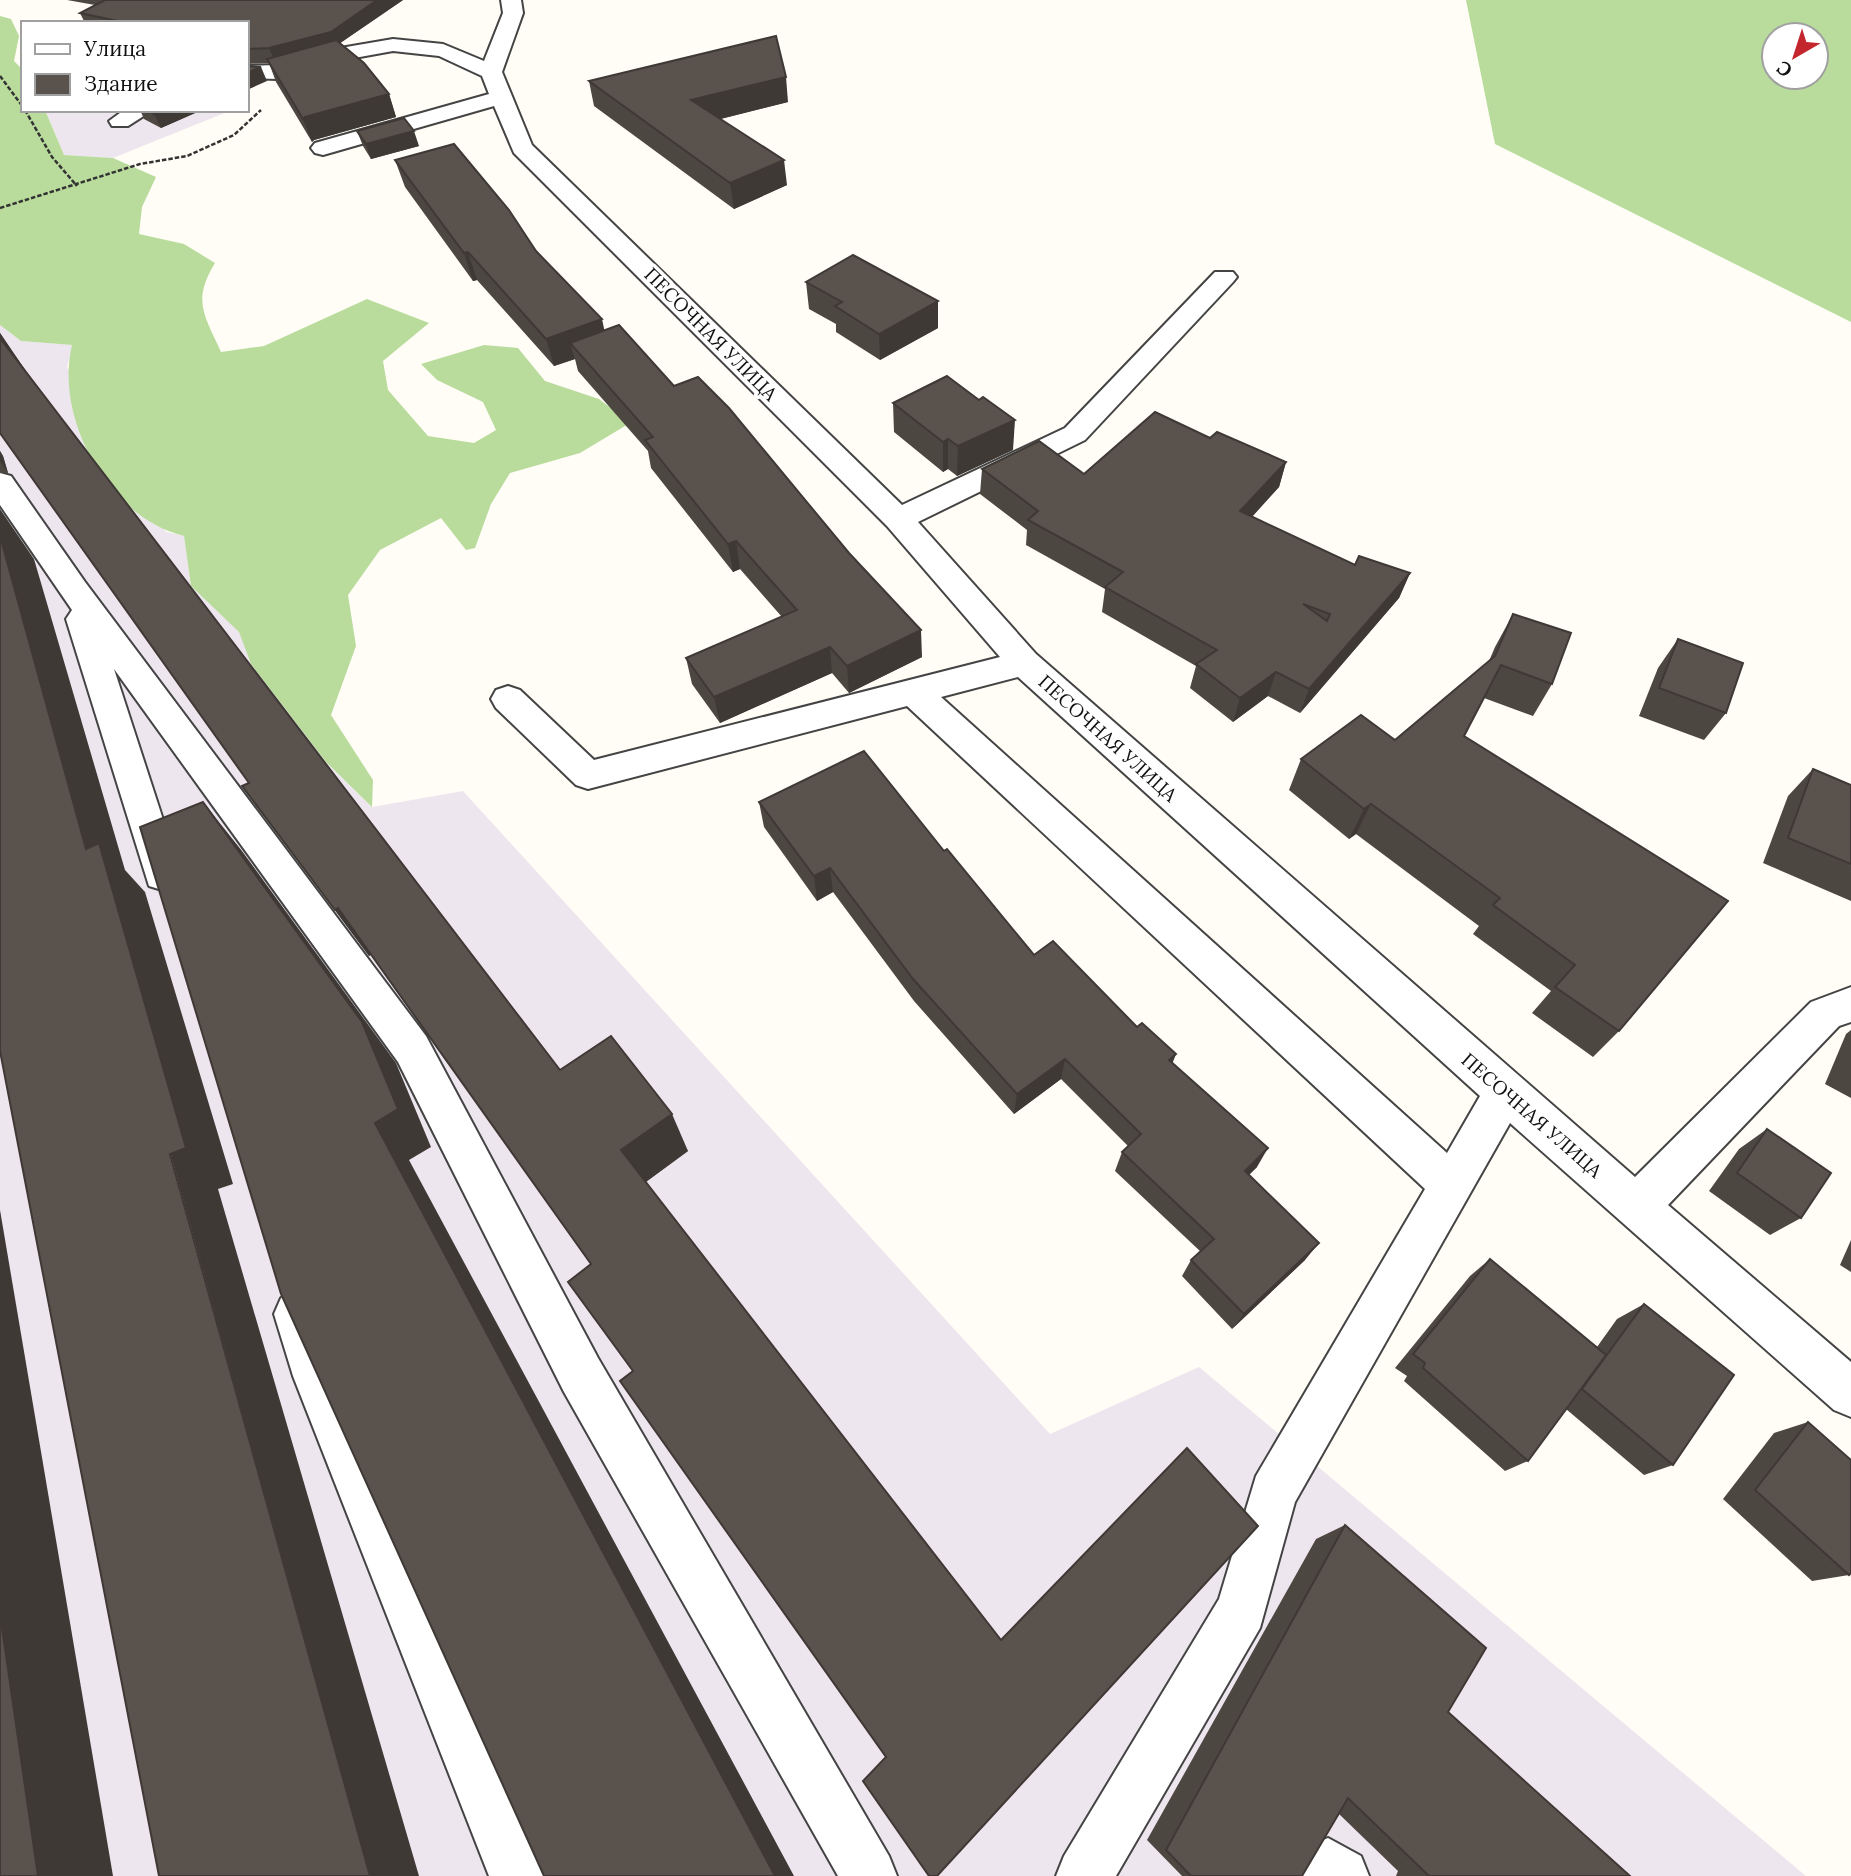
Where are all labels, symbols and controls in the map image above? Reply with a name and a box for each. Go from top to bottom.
legend [21,21,248,112]
north arrow [1760,21,1830,91]
text: Улица [83,35,146,62]
text: С [1772,56,1797,83]
text: Здание [84,70,158,97]
street label: ПЕСОЧНАЯ УЛИЦА [639,262,783,406]
street label: ПЕСОЧНАЯ УЛИЦА [1034,669,1183,807]
street label: ПЕСОЧНАЯ УЛИЦА [1457,1047,1608,1183]

